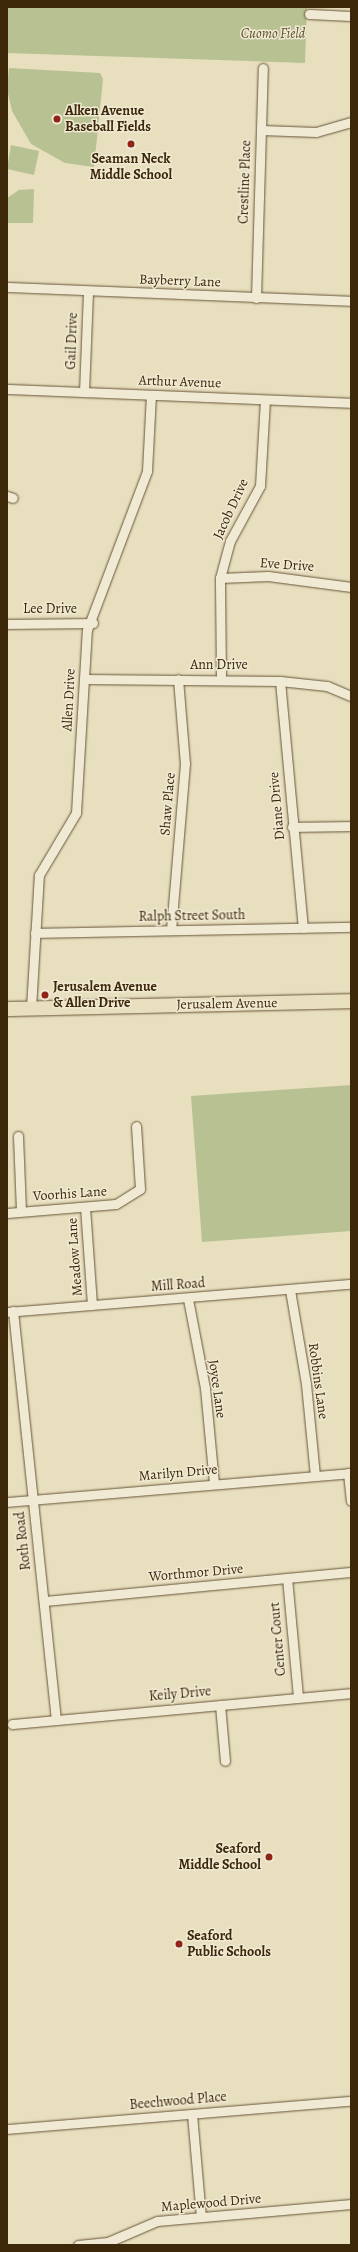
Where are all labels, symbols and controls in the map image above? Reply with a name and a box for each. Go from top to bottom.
park label: Cuomo Field [241,26,305,42]
place label: Alken Avenue Baseball Fields [65,103,151,136]
marker: Alken Avenue Baseball Fields [52,114,62,124]
marker: Seaman Neck Middle School [126,139,136,149]
street label: Crestline Place [235,140,255,224]
place label: Seaman Neck Middle School [90,151,172,184]
street label: Bayberry Lane [139,271,221,291]
street label: Gail Drive [63,312,81,370]
street label: Arthur Avenue [138,372,222,392]
street label: Jacob Drive [210,476,252,542]
street label: Eve Drive [259,555,315,575]
street label: Lee Drive [23,601,77,617]
street label: Ann Drive [190,657,248,673]
street label: Allen Drive [59,668,79,732]
street label: Diane Drive [266,771,288,841]
street label: Shaw Place [157,772,179,836]
street label: Ralph Street South [138,907,246,925]
place label: Jerusalem Avenue & Allen Drive [53,979,157,1012]
marker: Jerusalem Avenue & Allen Drive [40,990,50,1000]
street label: Jerusalem Avenue [176,995,278,1013]
street label: Voorhis Lane [32,1183,108,1205]
street label: Meadow Lane [64,1217,86,1297]
street label: Mill Road [150,1275,206,1295]
street label: Robbins Lane [304,1342,332,1420]
street label: Joyce Lane [205,1359,229,1419]
street label: Marilyn Drive [138,1461,218,1485]
street label: Roth Road [12,1511,34,1571]
street label: Worthmor Drive [148,1561,244,1585]
street label: Center Court [266,1601,290,1677]
street label: Keily Drive [148,1683,212,1705]
place label: Seaford Middle School [179,1841,261,1874]
marker: Seaford Middle School [264,1852,274,1862]
place label: Seaford Public Schools [187,1928,271,1960]
marker: Seaford Public Schools [174,1939,184,1949]
street label: Beechwood Place [129,2088,227,2114]
street label: Maplewood Drive [160,2190,262,2216]

